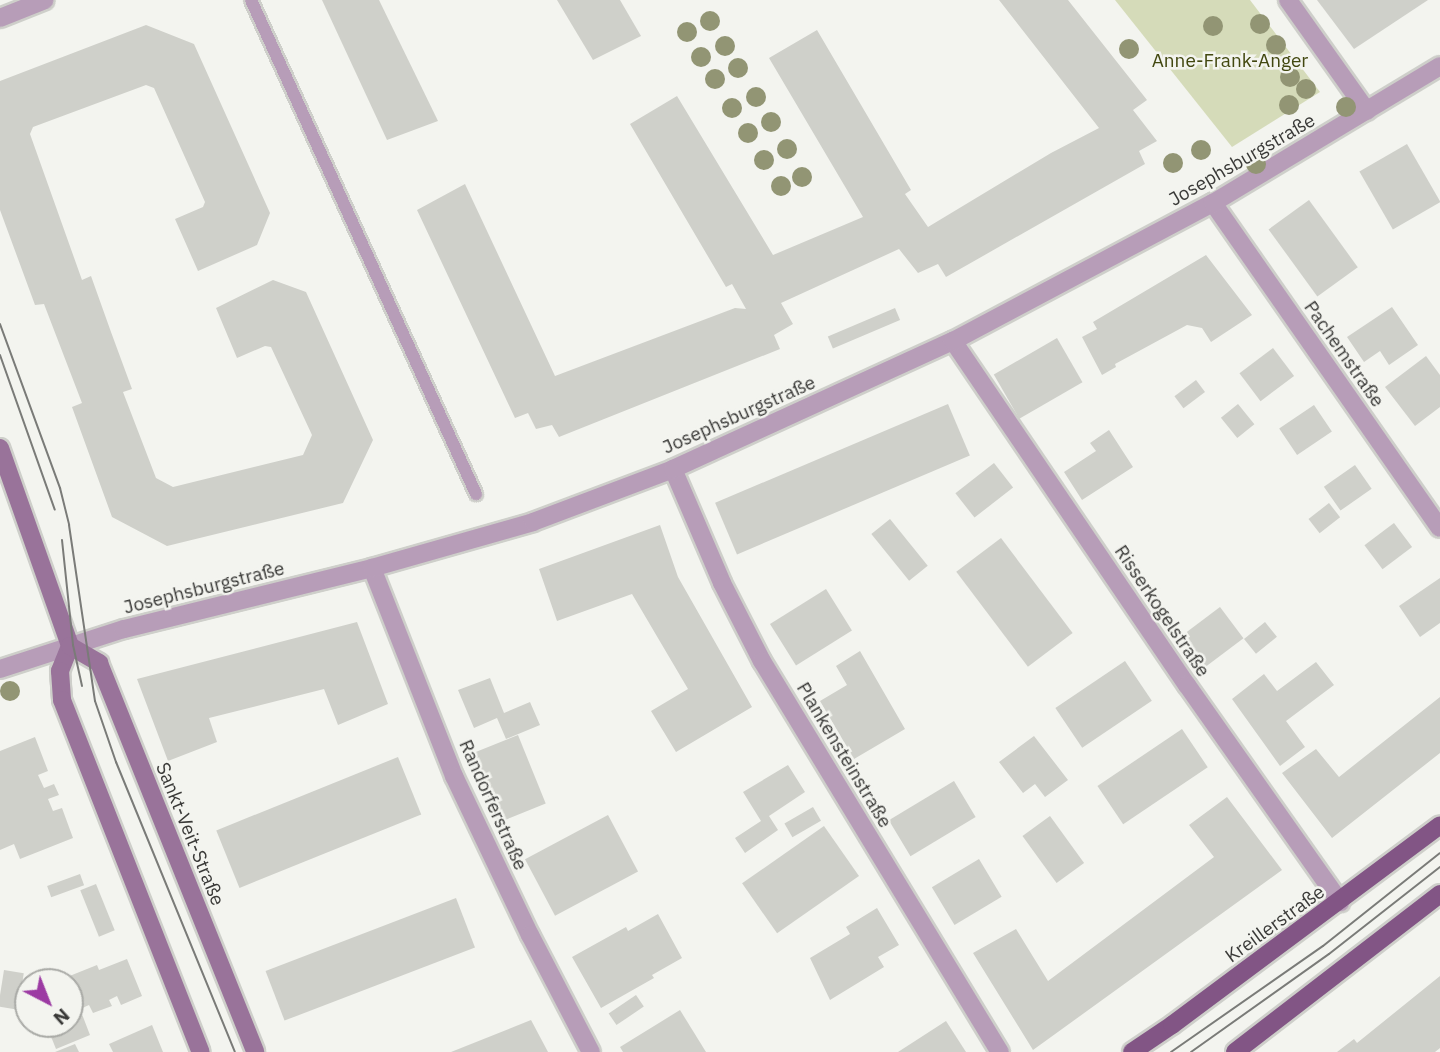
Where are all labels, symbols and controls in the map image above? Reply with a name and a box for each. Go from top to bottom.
park label: Anne-Frank-Anger [1152,50,1308,72]
street label: Josephsburgstraße [1165,109,1319,211]
street label: Pachemstraße [1299,297,1389,411]
street label: Josephsburgstraße [659,371,819,459]
street label: Risserkogelstraße [1109,541,1215,681]
street label: Josephsburgstraße [121,557,287,619]
street label: Plankensteinstraße [792,678,896,832]
street label: Randorferstraße [454,736,532,874]
street label: Sankt-Veit-Straße [151,759,229,909]
street label: Kreillerstraße [1221,880,1329,968]
north arrow [14,968,84,1038]
text: N [49,1004,75,1031]

